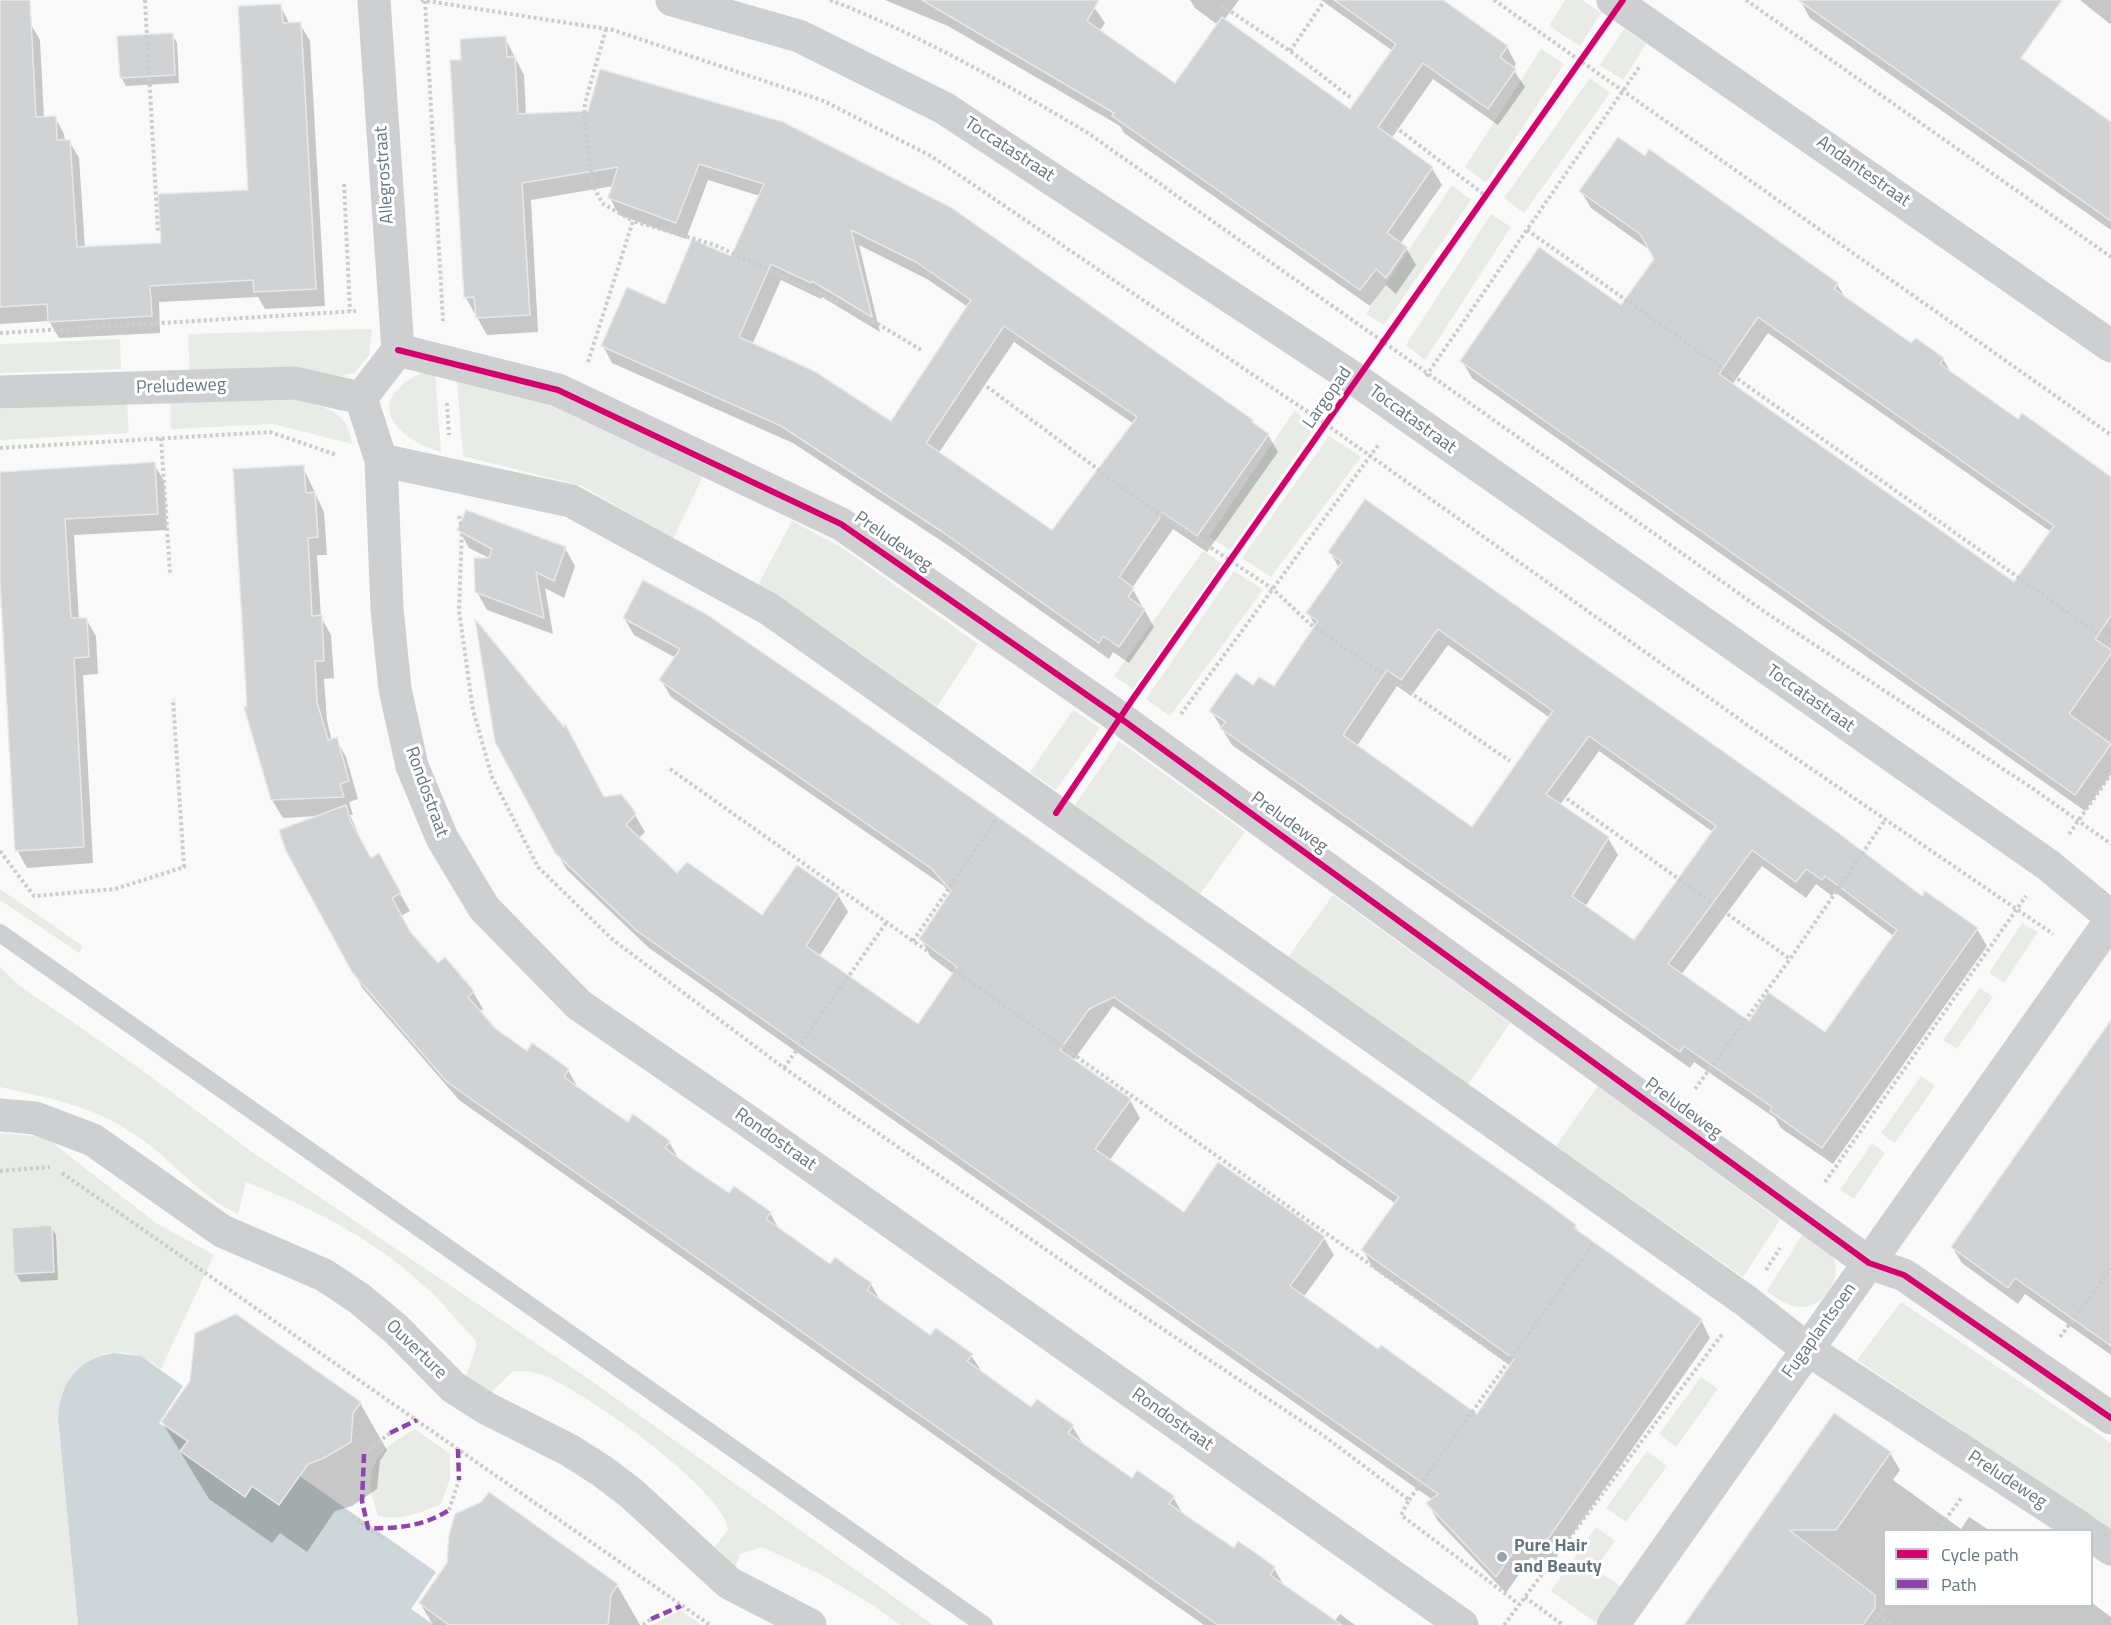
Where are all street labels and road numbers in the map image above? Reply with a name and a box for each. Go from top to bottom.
street label: Toccatastraat [960,113,1058,187]
street label: Allegrostraat [371,125,399,225]
street label: Andantestraat [1812,132,1914,212]
street label: Largopad [1299,363,1357,433]
street label: Preludeweg [136,375,226,399]
street label: Toccatastraat [1364,381,1460,459]
street label: Preludeweg [850,507,936,577]
street label: Toccatastraat [1762,661,1858,737]
street label: Rondostraat [400,744,452,840]
street label: Preludeweg [1246,788,1332,858]
street label: Preludeweg [1640,1074,1726,1144]
street label: Rondostraat [730,1104,820,1176]
street label: Fugaplantsoen [1778,1279,1862,1383]
street label: Ouverture [381,1316,451,1384]
street label: Rondostraat [1127,1384,1217,1456]
street label: Preludeweg [1963,1446,2051,1514]

